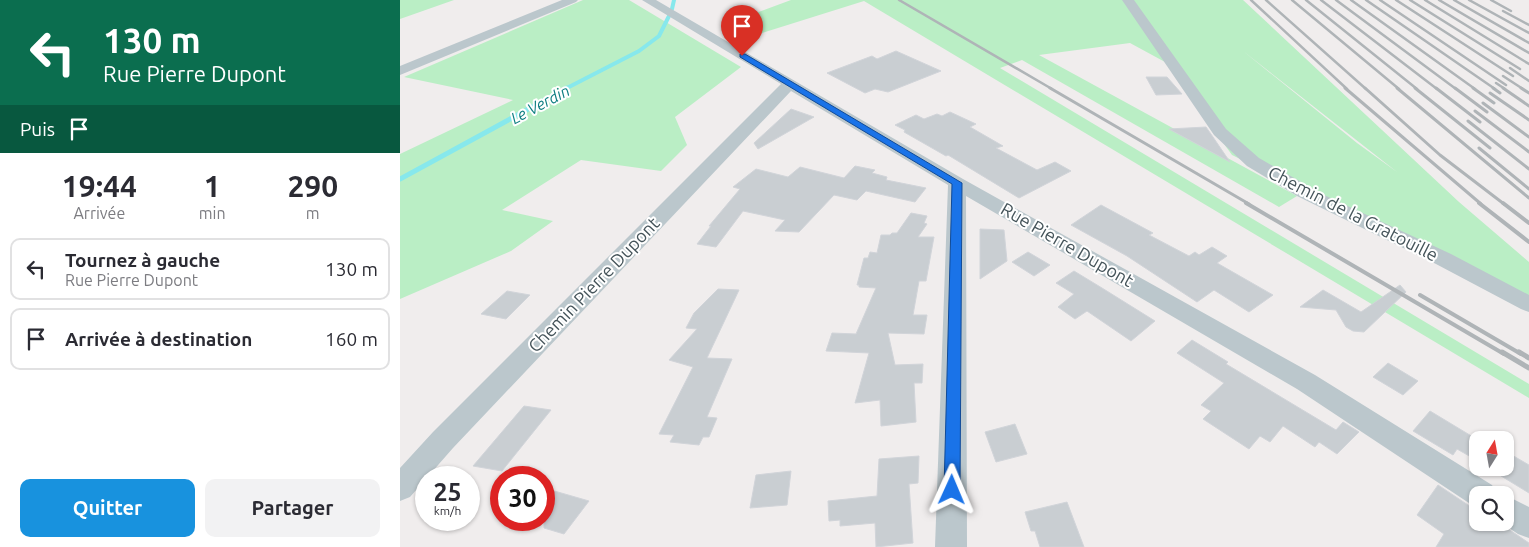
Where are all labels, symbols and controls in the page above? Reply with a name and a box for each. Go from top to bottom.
pin [721,5,763,56]
icon: arrive [728,12,756,40]
icon: left [20,20,85,85]
text: 130 m [103,20,201,60]
text: Rue Pierre Dupont [103,61,286,86]
water label: Le Verdin [507,81,573,127]
icon: arrive [65,115,93,143]
text: Puis [20,118,55,140]
street label: Chemin de la Gratouille [1265,162,1442,265]
text: 19:44 [62,169,137,203]
text: 1 [204,169,221,203]
text: 290 [287,169,338,203]
street label: Rue Pierre Dupont [998,198,1137,290]
text: Arrivée [73,204,125,222]
text: min [199,204,226,222]
text: m [306,204,320,222]
street label: Chemin Pierre Dupont [524,213,663,356]
text: Tournez à gauche [65,249,220,271]
icon: left [22,255,50,283]
text: 130 m [325,258,378,280]
text: Rue Pierre Dupont [65,271,198,289]
icon: arrive [22,325,50,353]
text: Arrivée à destination [65,328,252,350]
text: 160 m [325,328,378,350]
north arrow [1469,431,1514,476]
map controls [1469,431,1514,531]
position arrow [925,463,977,515]
speed limit sign: 30 [490,466,555,531]
text: 25 [433,478,462,506]
button: Quitter [20,479,195,537]
button: Partager [205,479,380,537]
button: search [1469,486,1514,531]
text: km/h [434,504,461,517]

